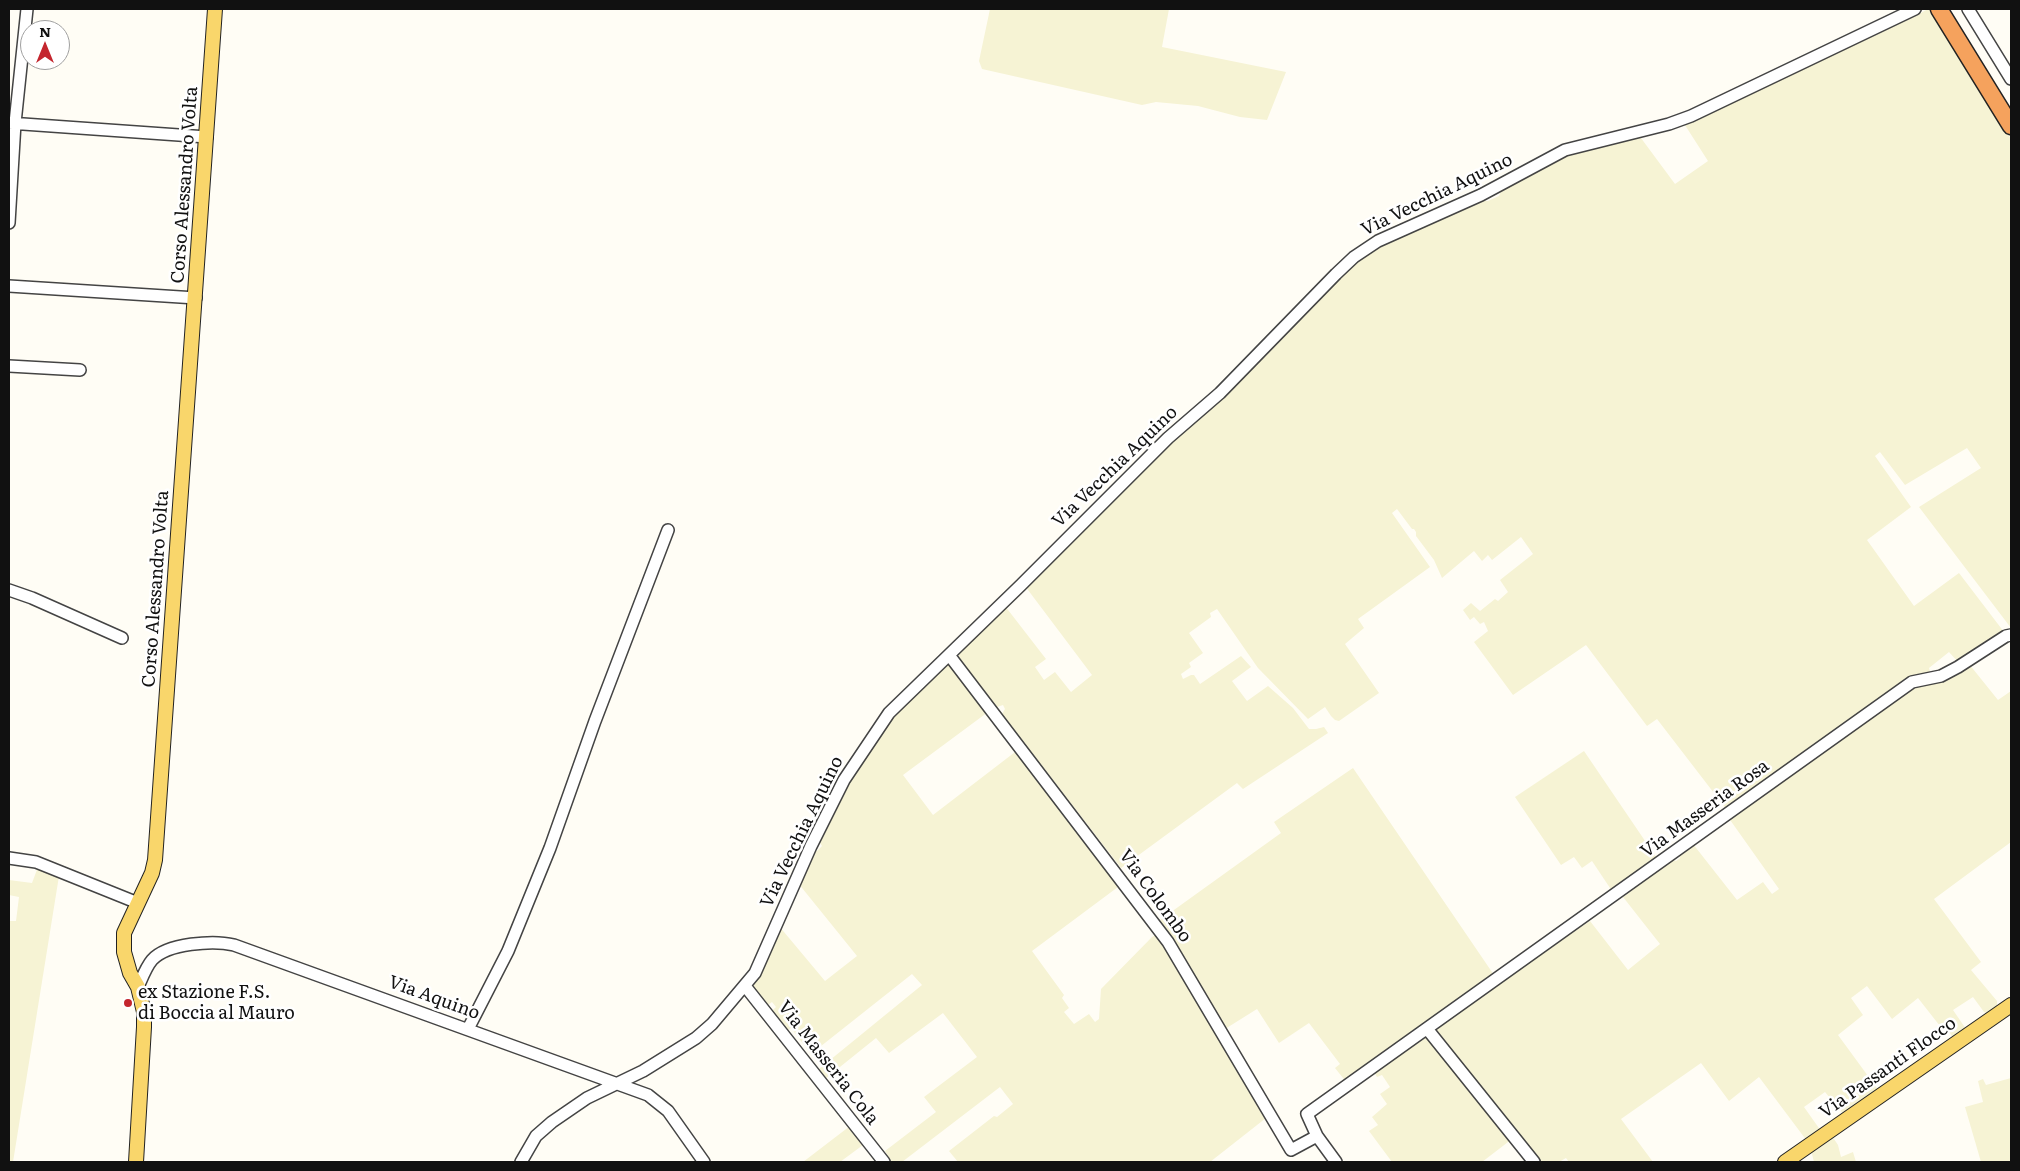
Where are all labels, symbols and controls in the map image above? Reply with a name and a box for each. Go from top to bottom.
north arrow [20,20,70,70]
text: N [39,21,51,41]
street label: Corso Alessandro Volta [167,86,203,284]
street label: Via Vecchia Aquino [1358,149,1516,241]
street label: Via Vecchia Aquino [1048,402,1182,532]
street label: Corso Alessandro Volta [138,490,174,688]
street label: Via Vecchia Aquino [756,753,848,911]
street label: Via Masseria Rosa [1637,755,1773,863]
street label: Via Colombo [1114,845,1196,947]
street label: Via Aquino [385,971,483,1025]
place label: ex Stazione F.S. di Boccia al Mauro [138,982,295,1024]
marker: ex Stazione F.S. di Boccia al Mauro [122,997,134,1009]
street label: Via Masseria Cola [773,997,883,1129]
street label: Via Passanti Flocco [1815,1013,1961,1123]

